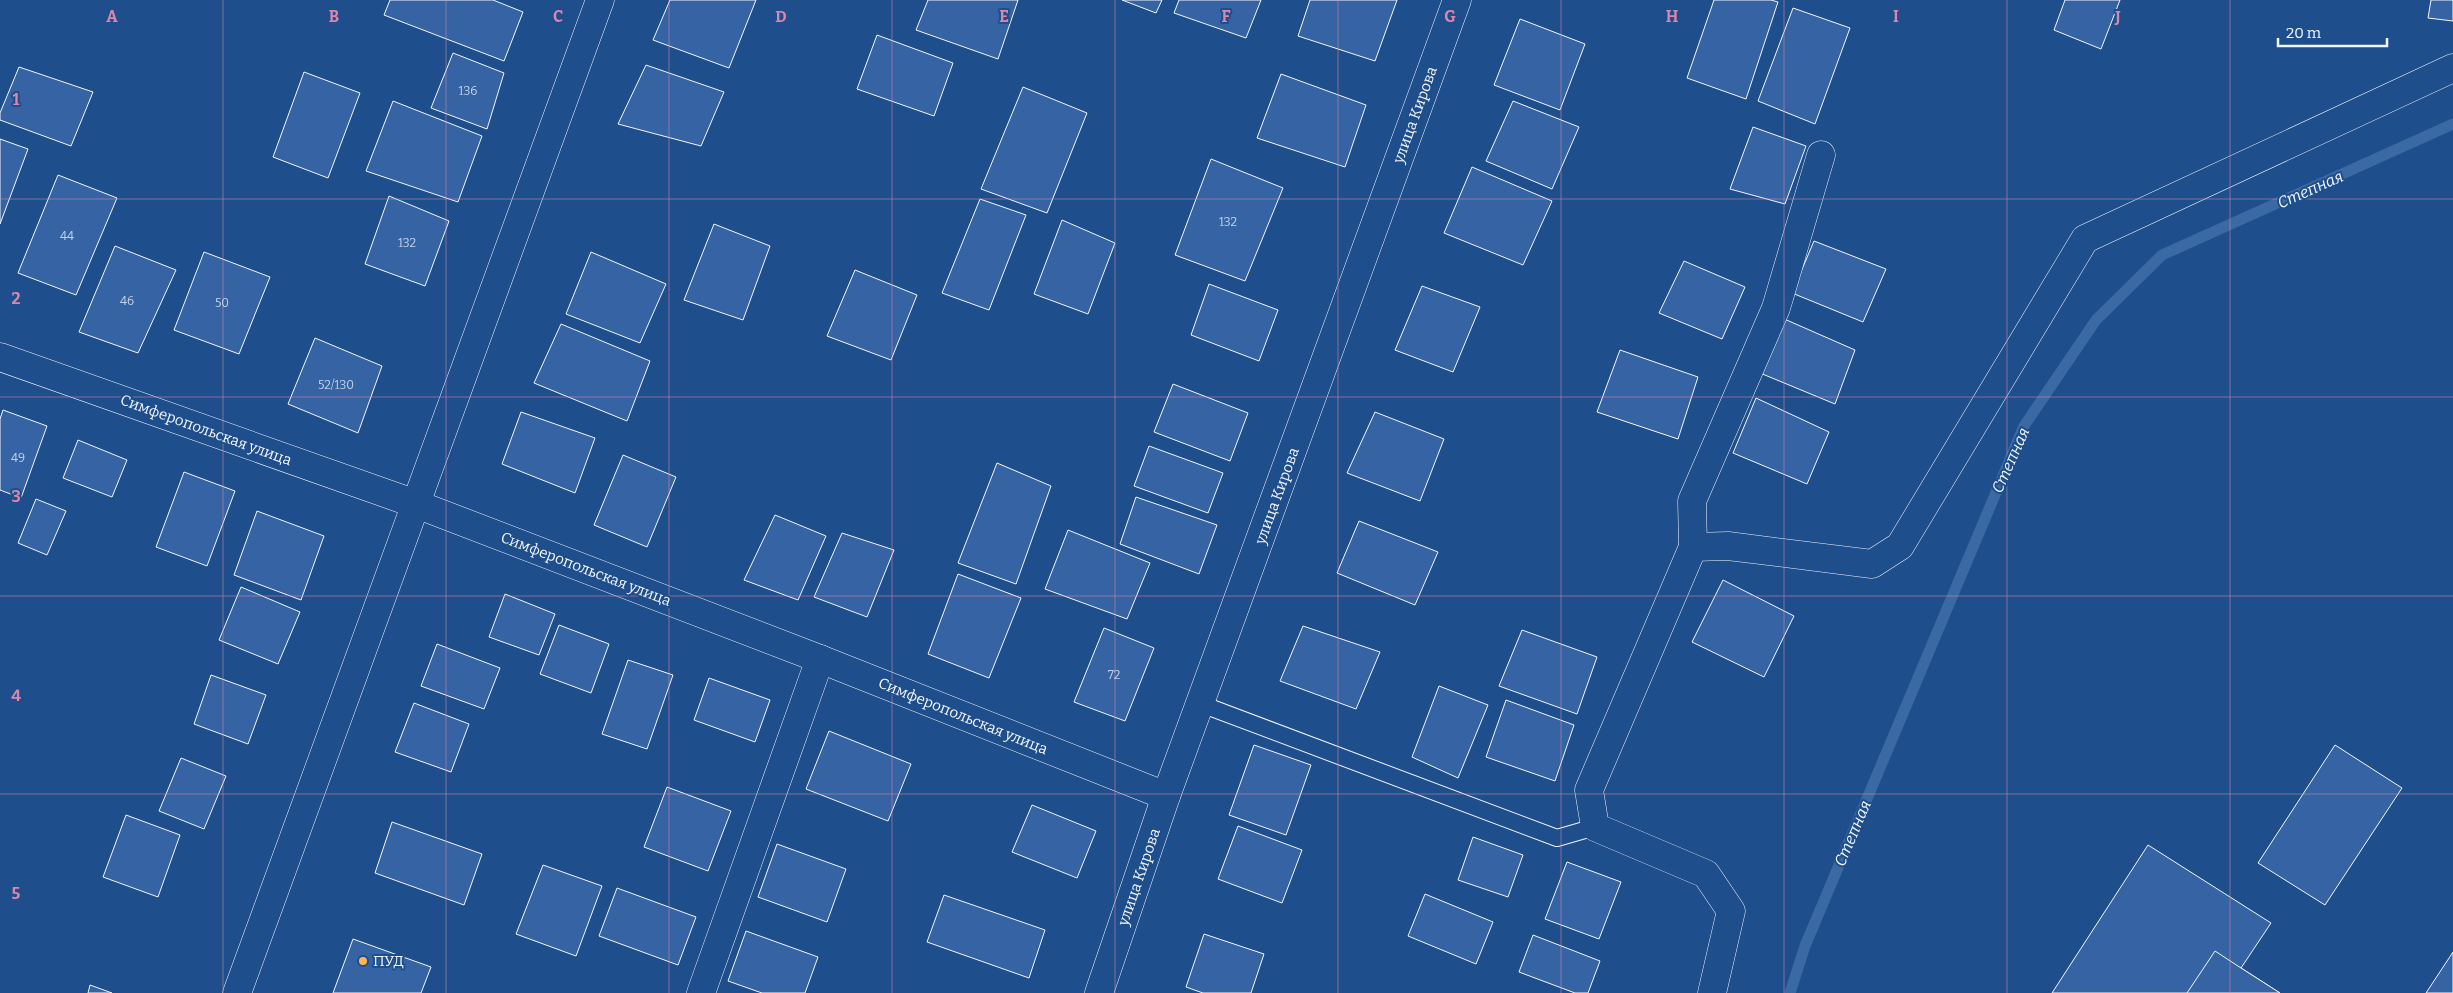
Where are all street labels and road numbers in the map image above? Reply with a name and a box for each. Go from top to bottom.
street label: улица Кирова [1389,64,1441,167]
street label: Симферопольская улица [118,391,294,469]
street label: улица Кирова [1251,445,1303,548]
street label: Симферопольская улица [498,528,674,610]
street label: Симферопольская улица [876,674,1050,758]
street label: улица Кирова [1114,826,1164,929]

